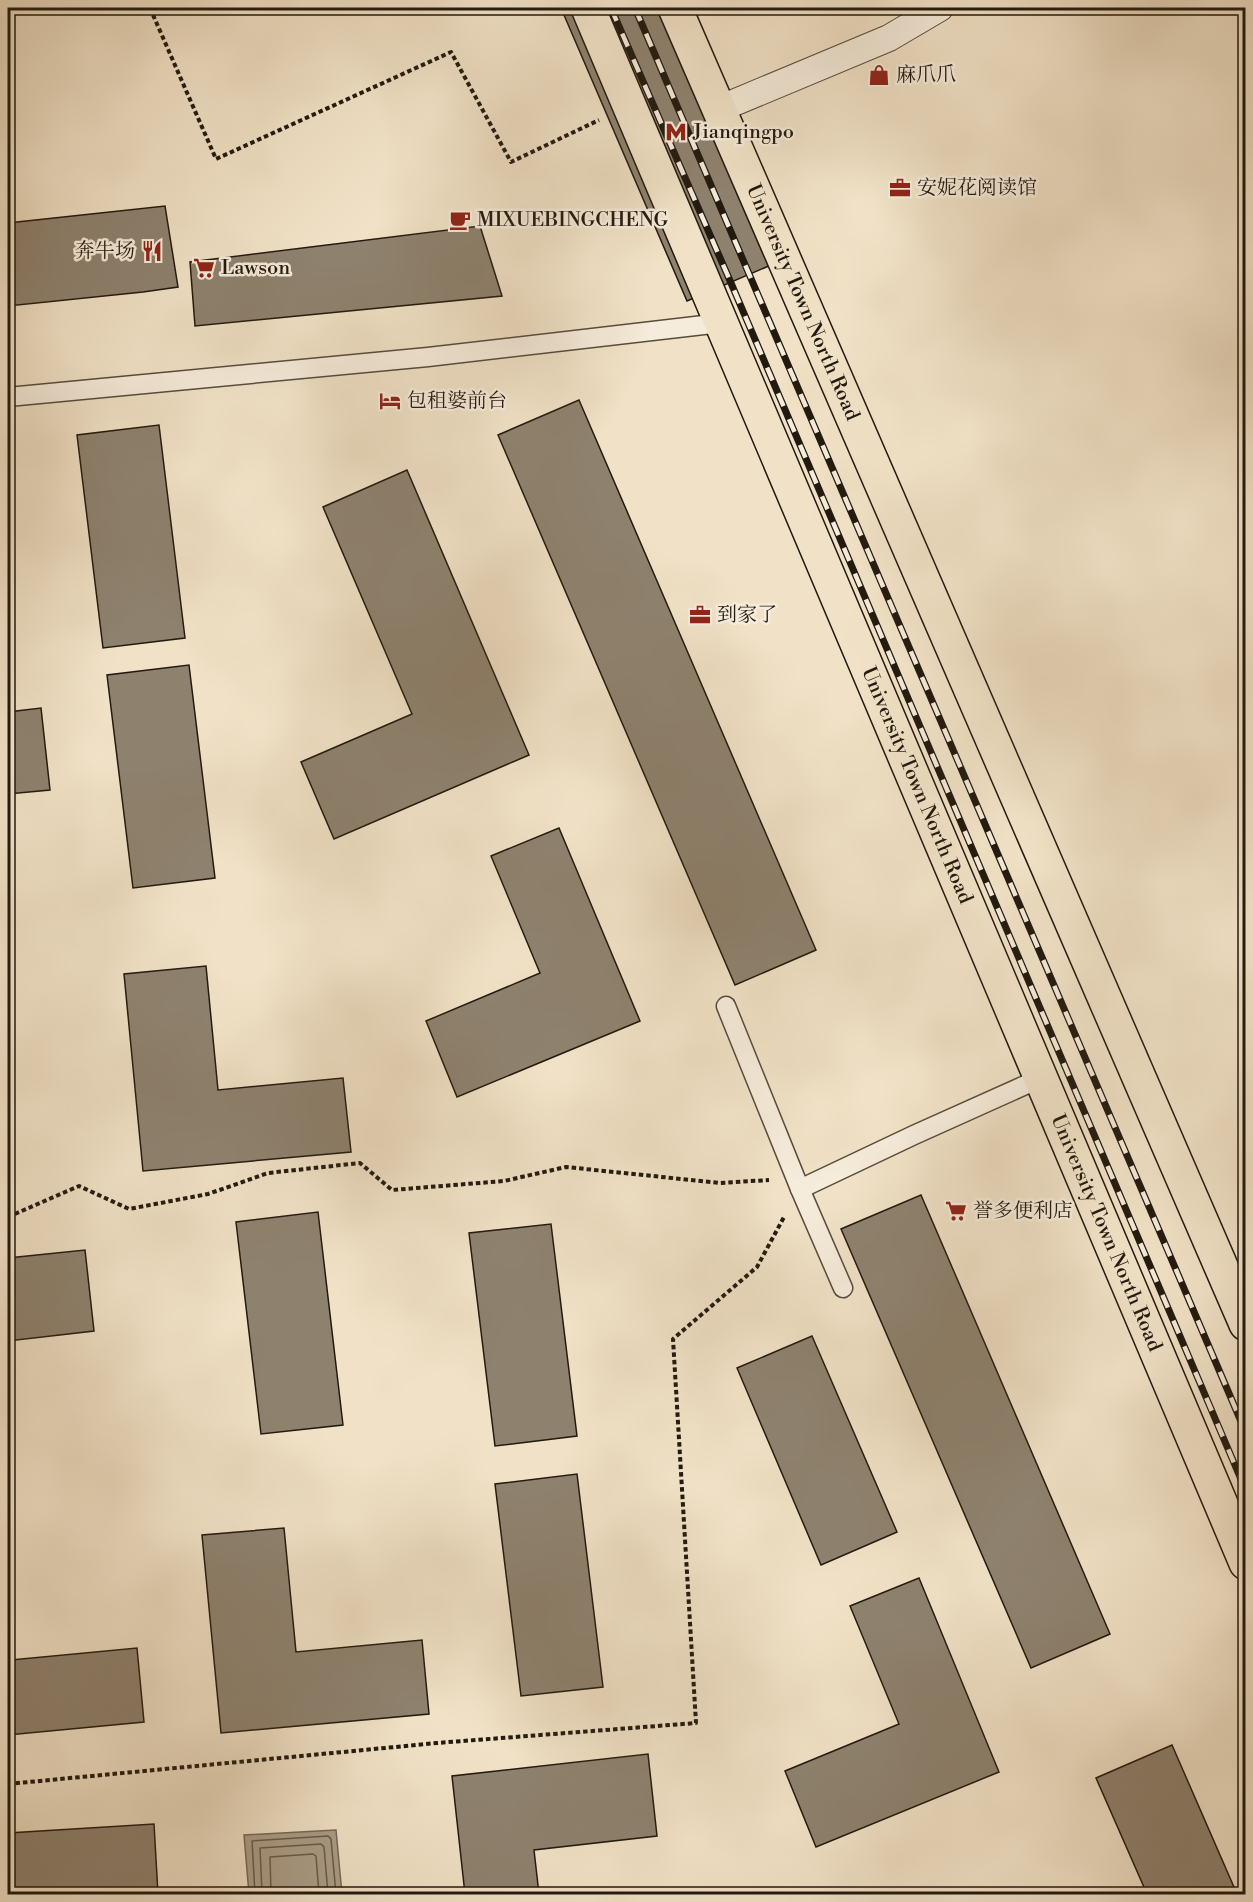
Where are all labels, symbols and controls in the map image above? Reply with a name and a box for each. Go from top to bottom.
shop icon: 麻爪爪 [867,63,891,87]
place label: 麻爪爪 [896,63,956,88]
metro station icon: Jianqingpo [664,120,688,144]
place label: Jianqingpo [692,120,794,145]
office icon: 安妮花阅读馆 [888,176,912,200]
place label: 安妮花阅读馆 [917,176,1037,201]
street label: University Town North Road [741,180,865,425]
cafe icon: MIXUEBINGCHENG [448,208,472,232]
place label: MIXUEBINGCHENG [477,208,669,233]
place label: 奔牛场 [75,239,135,264]
restaurant icon: 奔牛场 [140,239,164,263]
supermarket icon: Lawson [192,256,216,280]
place label: Lawson [221,256,290,281]
hotel icon: 包租婆前台 [378,389,402,413]
place label: 包租婆前台 [407,389,507,414]
office icon: 到家了 [688,603,712,627]
place label: 到家了 [717,603,777,628]
street label: University Town North Road [856,663,978,908]
street label: University Town North Road [1045,1110,1168,1356]
supermarket icon: 誉多便利店 [944,1199,968,1223]
place label: 誉多便利店 [973,1199,1073,1224]

